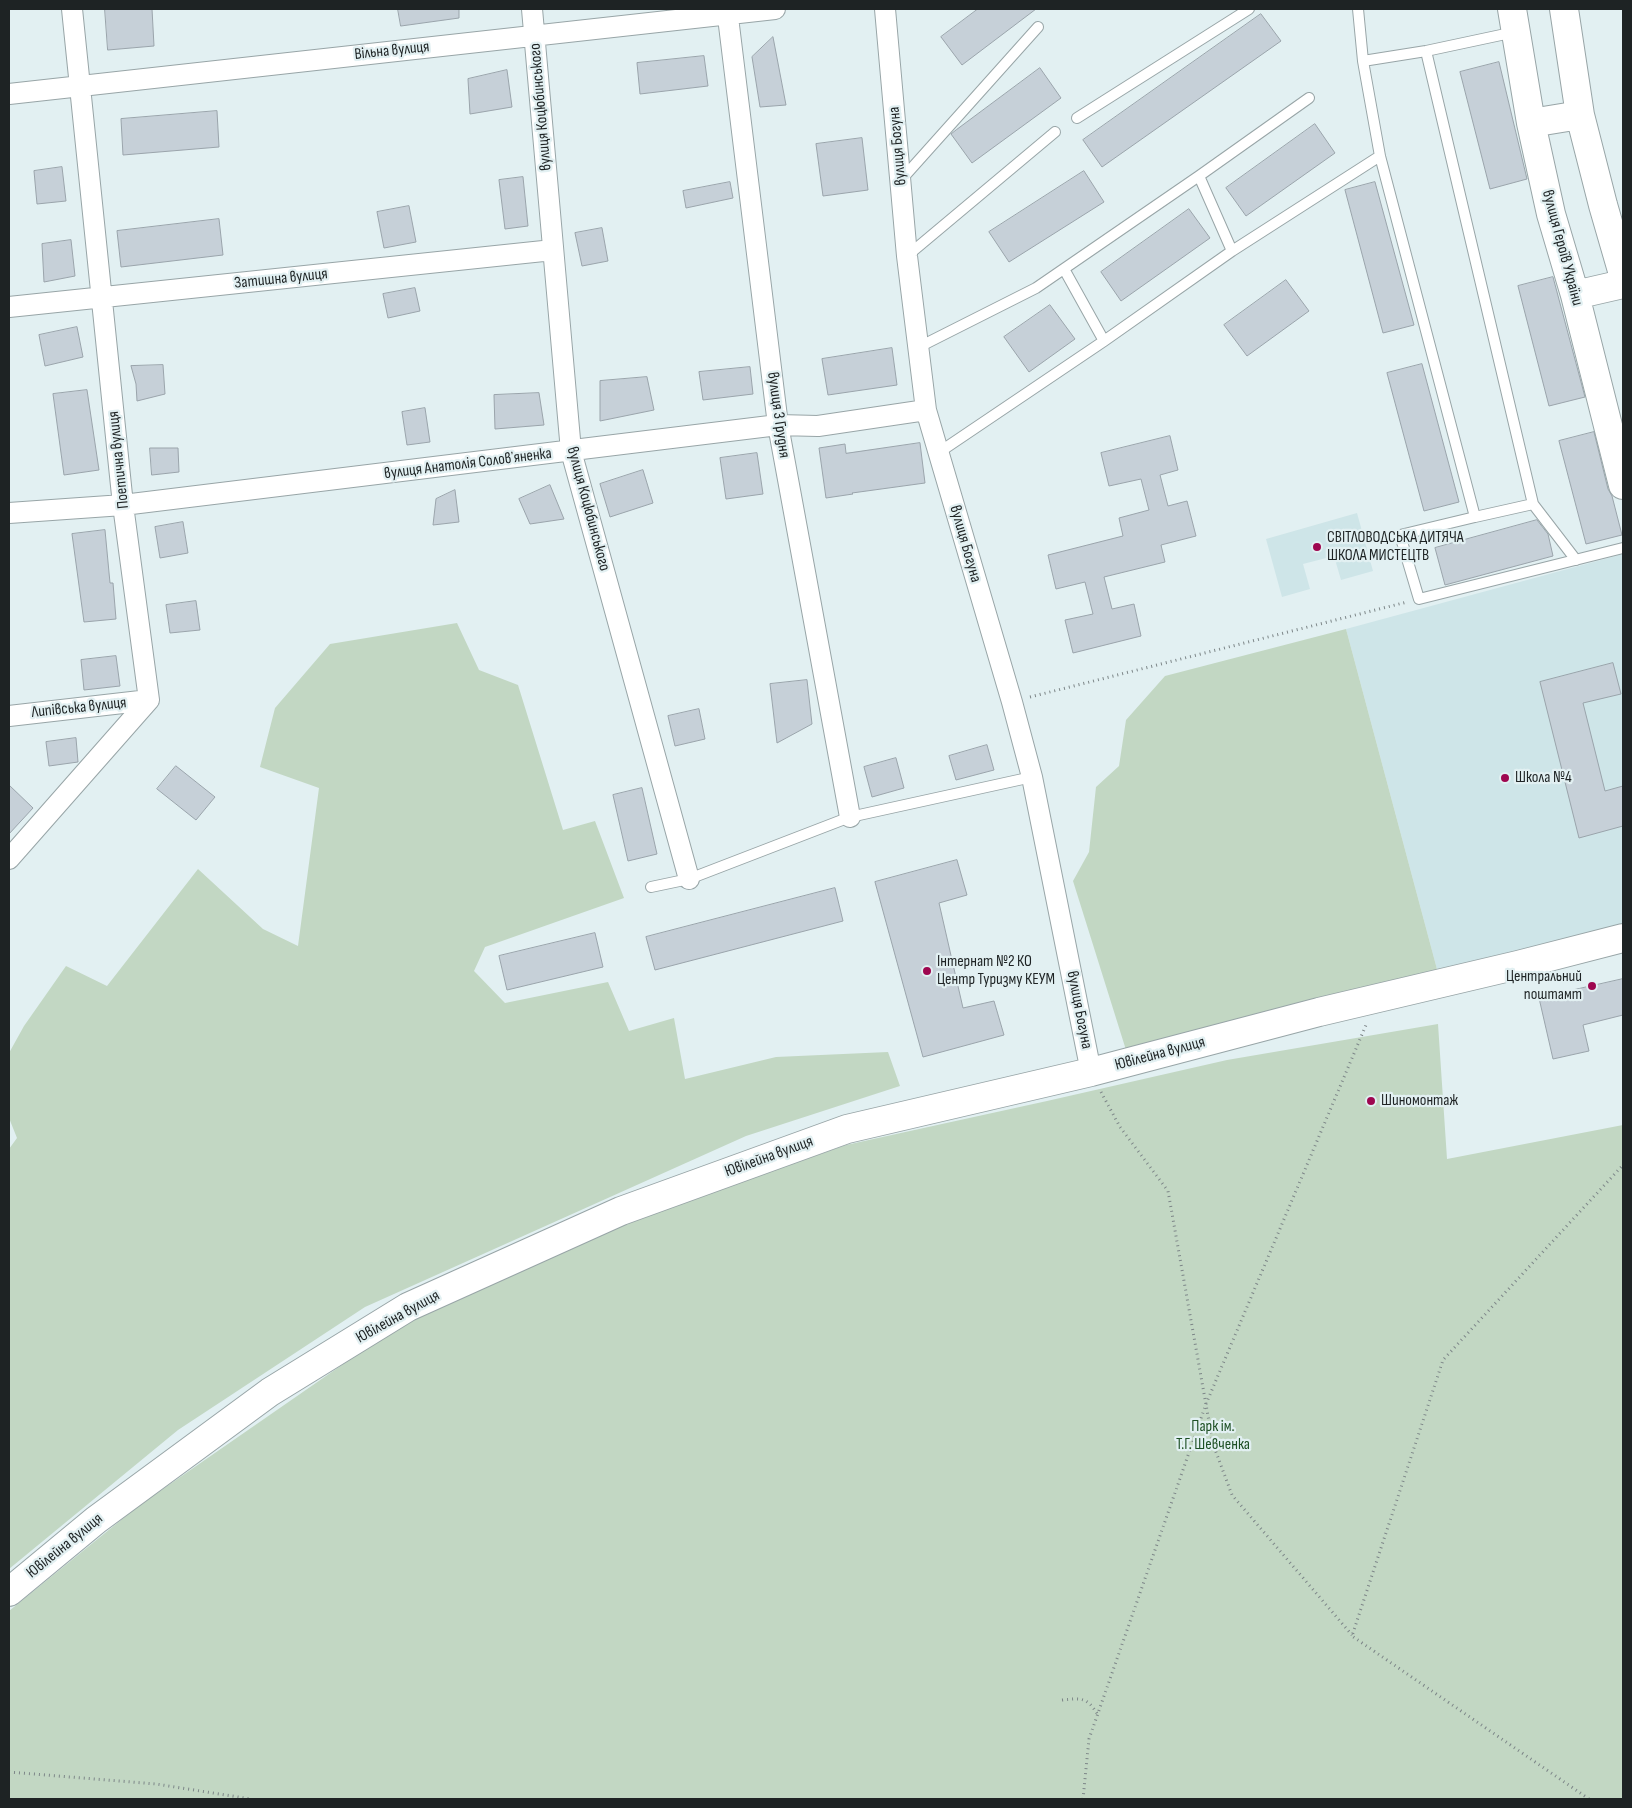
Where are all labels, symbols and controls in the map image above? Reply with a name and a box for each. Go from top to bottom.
street label: Вільна вулиця [354,38,430,64]
street label: вулиця Коцюбинського [526,42,556,172]
street label: вулиця Богуна [885,106,911,186]
street label: вулиця Героїв України [1537,188,1587,308]
street label: Затишна вулиця [233,265,329,293]
street label: вулиця 3 Грудня [762,371,794,459]
street label: Поетична вулиця [104,410,134,510]
street label: вулиця Анатолія Соловʼяненка [383,444,553,484]
street label: вулиця Коцюбинського [562,445,614,573]
street label: вулиця Богуна [945,503,985,585]
place label: СВІТЛОВОДСЬКА ДИТЯЧА ШКОЛА МИСТЕЦТВ [1327,528,1464,566]
marker: СВІТЛОВОДСЬКА ДИТЯЧА ШКОЛА МИСТЕЦТВ [1311,541,1323,553]
street label: Липівська вулиця [31,693,127,723]
place label: Школа №4 [1515,768,1572,788]
marker: Школа №4 [1499,772,1511,784]
place label: Інтернат №2 КО Центр Туризму КЕУМ [937,952,1055,990]
marker: Інтернат №2 КО Центр Туризму КЕУМ [921,965,933,977]
place label: Центральний поштамт [1506,967,1582,1005]
street label: вулиця Богуна [1062,969,1096,1051]
marker: Центральний поштамт [1586,980,1598,992]
street label: Ювілейна вулиця [1113,1033,1207,1075]
place label: Шиномонтаж [1381,1091,1458,1111]
marker: Шиномонтаж [1365,1095,1377,1107]
street label: Ювілейна вулиця [722,1132,816,1182]
street label: Ювілейна вулиця [353,1286,443,1348]
park label: Парк ім. Т.Г. Шевченка [1176,1417,1250,1455]
street label: Ювілейна вулиця [23,1509,107,1583]

